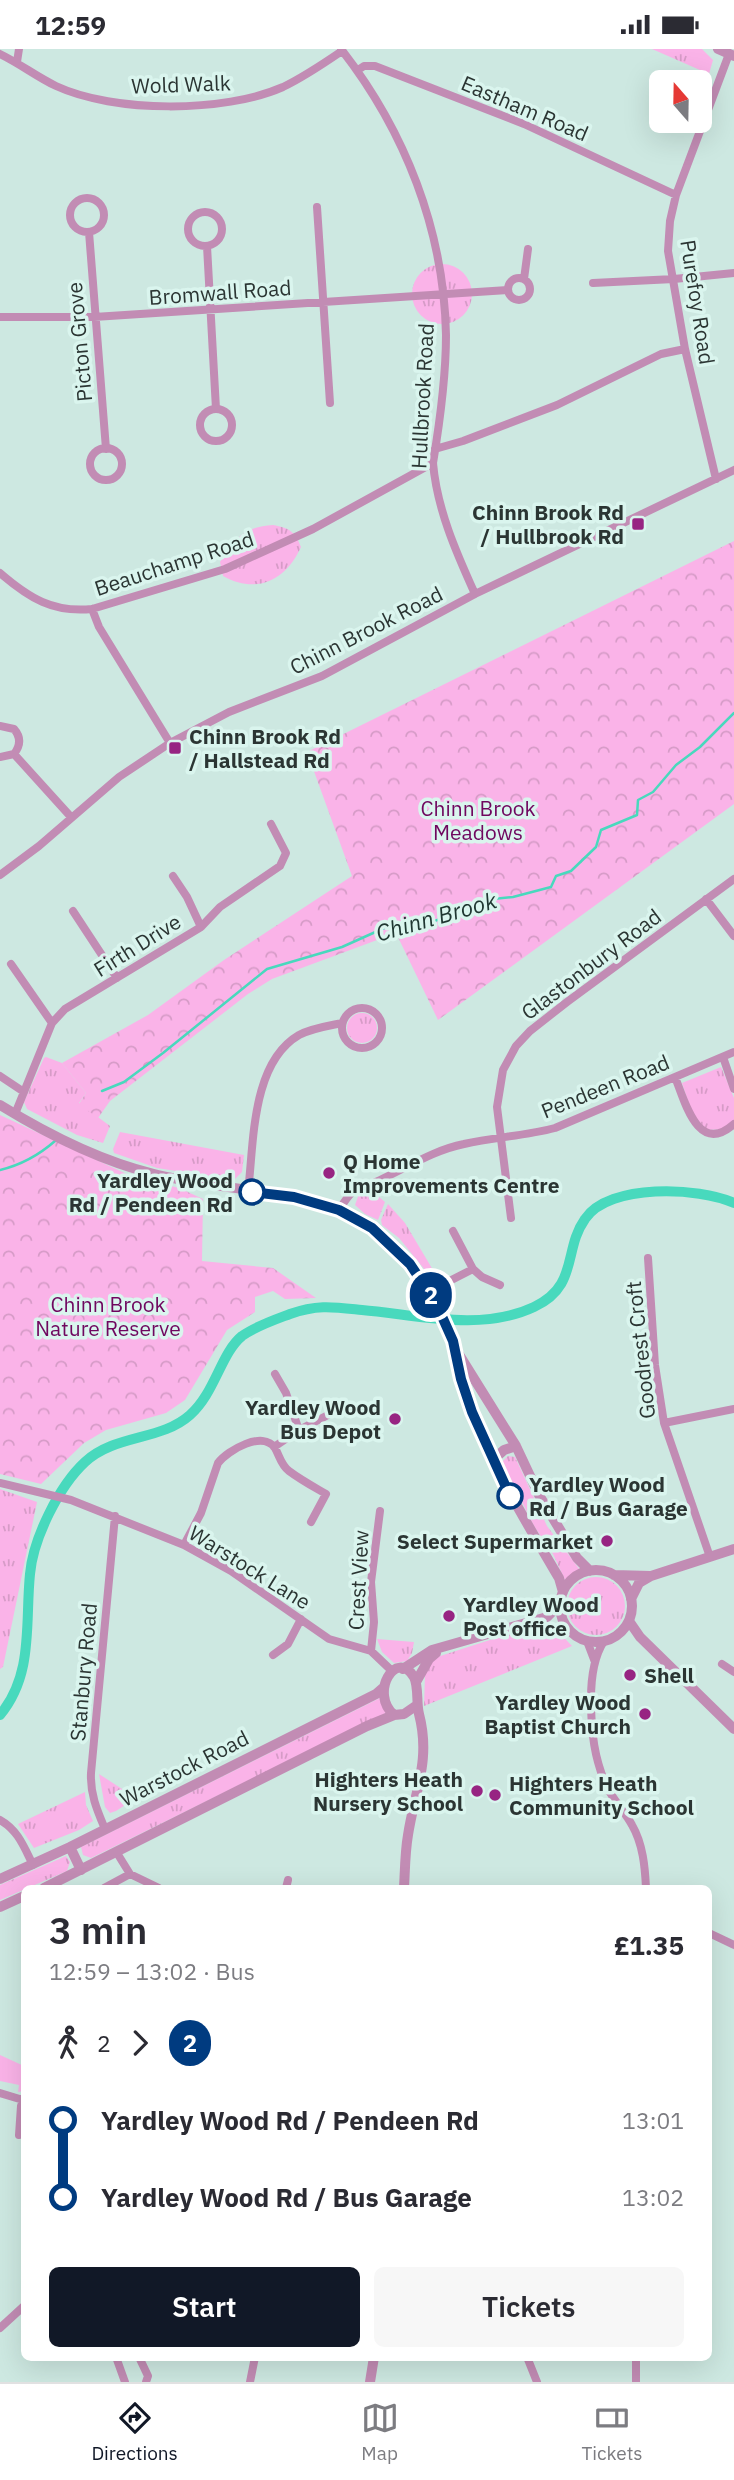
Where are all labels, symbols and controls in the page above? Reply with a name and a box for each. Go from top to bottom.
text: 12:59 [35,8,106,42]
street label: Wold Walk [131,68,231,100]
street label: Eastham Road [457,69,593,147]
north arrow [649,70,712,133]
map controls [649,70,712,133]
street label: Purefoy Road [674,238,722,366]
street label: Bromwall Road [148,273,292,311]
street label: Picton Grove [60,281,98,403]
street label: Hullbrook Road [404,323,440,469]
place label: Chinn Brook Rd / Hullbrook Rd [472,498,624,550]
marker: Chinn Brook Rd / Hullbrook Rd [630,516,646,532]
street label: Beauchamp Road [91,524,257,602]
street label: Chinn Brook Road [285,579,447,681]
place label: Chinn Brook Rd / Hallstead Rd [189,722,341,774]
marker: Chinn Brook Rd / Hallstead Rd [167,740,183,756]
park label: Chinn Brook Meadows [421,794,535,846]
water label: Chinn Brook [372,884,501,948]
street label: Glastonbury Road [515,902,667,1026]
street label: Firth Drive [88,907,186,983]
street label: Pendeen Road [537,1048,673,1124]
place label: Q Home Improvements Centre [343,1147,560,1199]
marker: Q Home Improvements Centre [321,1165,337,1181]
place label: Yardley Wood Rd / Pendeen Rd [69,1166,233,1218]
marker: Yardley Wood Rd / Pendeen Rd [239,1179,265,1205]
line badge: 2 [408,1272,454,1318]
text: 2 [424,1279,438,1311]
street label: Goodrest Croft [619,1280,661,1420]
park label: Chinn Brook Nature Reserve [35,1290,181,1342]
place label: Yardley Wood Bus Depot [245,1393,381,1445]
marker: Yardley Wood Bus Depot [387,1411,403,1427]
place label: Yardley Wood Rd / Bus Garage [529,1470,688,1522]
marker: Yardley Wood Rd / Bus Garage [497,1483,523,1509]
street label: Warstock Lane [184,1518,316,1616]
place label: Select Supermarket [397,1527,593,1555]
street label: Crest View [341,1529,375,1631]
marker: Select Supermarket [599,1533,615,1549]
place label: Yardley Wood Post office [463,1590,599,1642]
street label: Stanbury Road [63,1602,103,1742]
marker: Yardley Wood Post office [441,1608,457,1624]
place label: Shell [644,1661,694,1689]
marker: Shell [622,1667,638,1683]
place label: Yardley Wood Baptist Church [484,1688,631,1740]
marker: Yardley Wood Baptist Church [637,1706,653,1722]
street label: Warstock Road [115,1723,253,1813]
place label: Highters Heath Nursery School [313,1765,463,1817]
place label: Highters Heath Community School [509,1769,694,1821]
marker: Highters Heath Nursery School [469,1783,485,1799]
marker: Highters Heath Community School [487,1787,503,1803]
text: 3 min [49,1905,147,1954]
text: £1.35 [614,1928,684,1962]
text: 12:59 – 13:02 · Bus [49,1956,255,1986]
icon: walk [49,2024,87,2062]
icon: forward [121,2024,159,2062]
text: 2 [183,2027,197,2059]
text: 2 [97,2028,111,2058]
text: Yardley Wood Rd / Pendeen Rd [101,2103,479,2137]
text: 13:01 [622,2105,684,2135]
text: Yardley Wood Rd / Bus Garage [101,2180,472,2214]
text: 13:02 [622,2182,684,2212]
button: Start [49,2267,360,2347]
button: Tickets [374,2267,684,2347]
tab: Directions [91,2399,178,2465]
tab: Map [361,2399,399,2465]
tab: Tickets [581,2399,643,2465]

